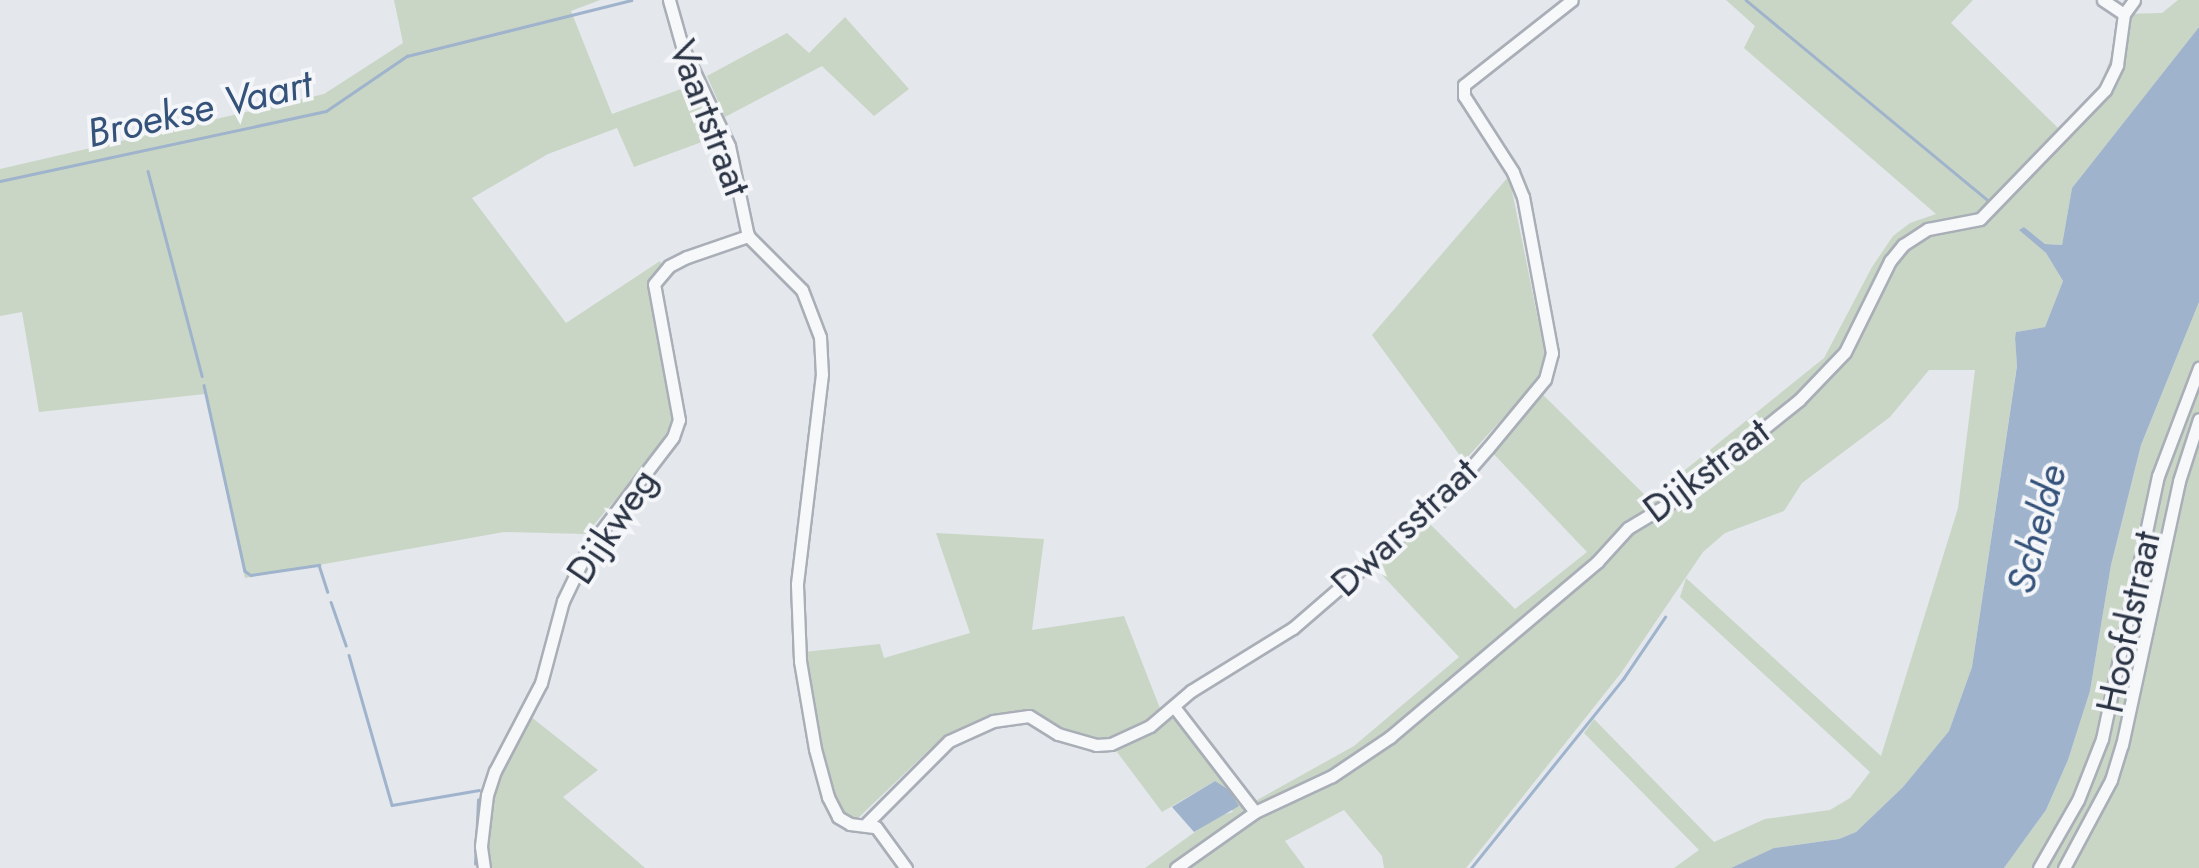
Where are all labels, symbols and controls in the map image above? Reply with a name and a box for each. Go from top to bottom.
street label: Vaartstraat [659,34,761,202]
water label: Broekse Vaart [82,59,316,157]
street label: Dijkstraat [1634,408,1778,532]
street label: Dwarsstraat [1322,448,1486,606]
water label: Schelde [1996,459,2076,599]
street label: Dijkweg [557,460,667,592]
street label: Hoofdstraat [2087,527,2169,717]

